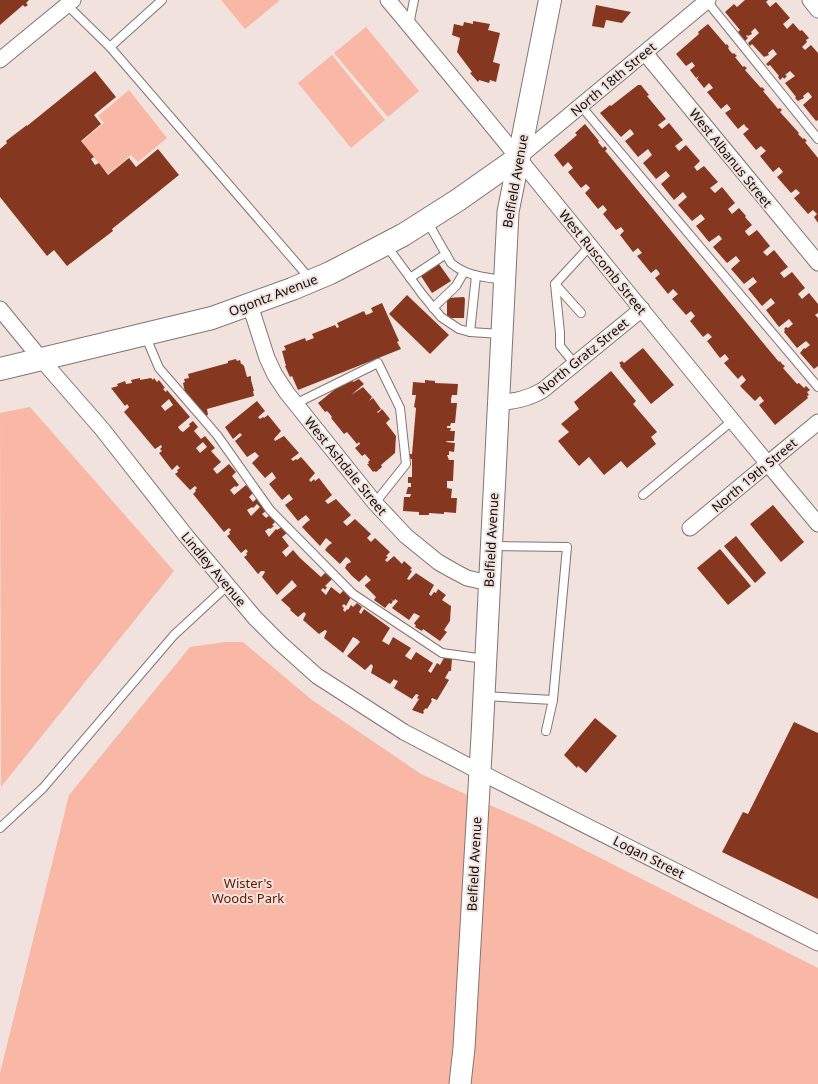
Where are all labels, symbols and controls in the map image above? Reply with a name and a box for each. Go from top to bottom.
street label: North 18th Street [566,38,660,120]
street label: West Albanus Street [685,105,777,211]
street label: Belfield Avenue [498,133,532,229]
street label: West Ruscomb Street [555,206,651,318]
street label: Ogontz Avenue [226,270,320,320]
street label: North Gratz Street [534,314,632,398]
street label: West Ashdale Street [301,413,391,519]
street label: North 19th Street [707,434,801,516]
street label: Belfield Avenue [480,492,502,588]
street label: Lindley Avenue [177,528,251,610]
street label: Belfield Avenue [463,816,485,912]
street label: Logan Street [610,831,688,883]
park label: Wister's Woods Park [212,874,284,907]

